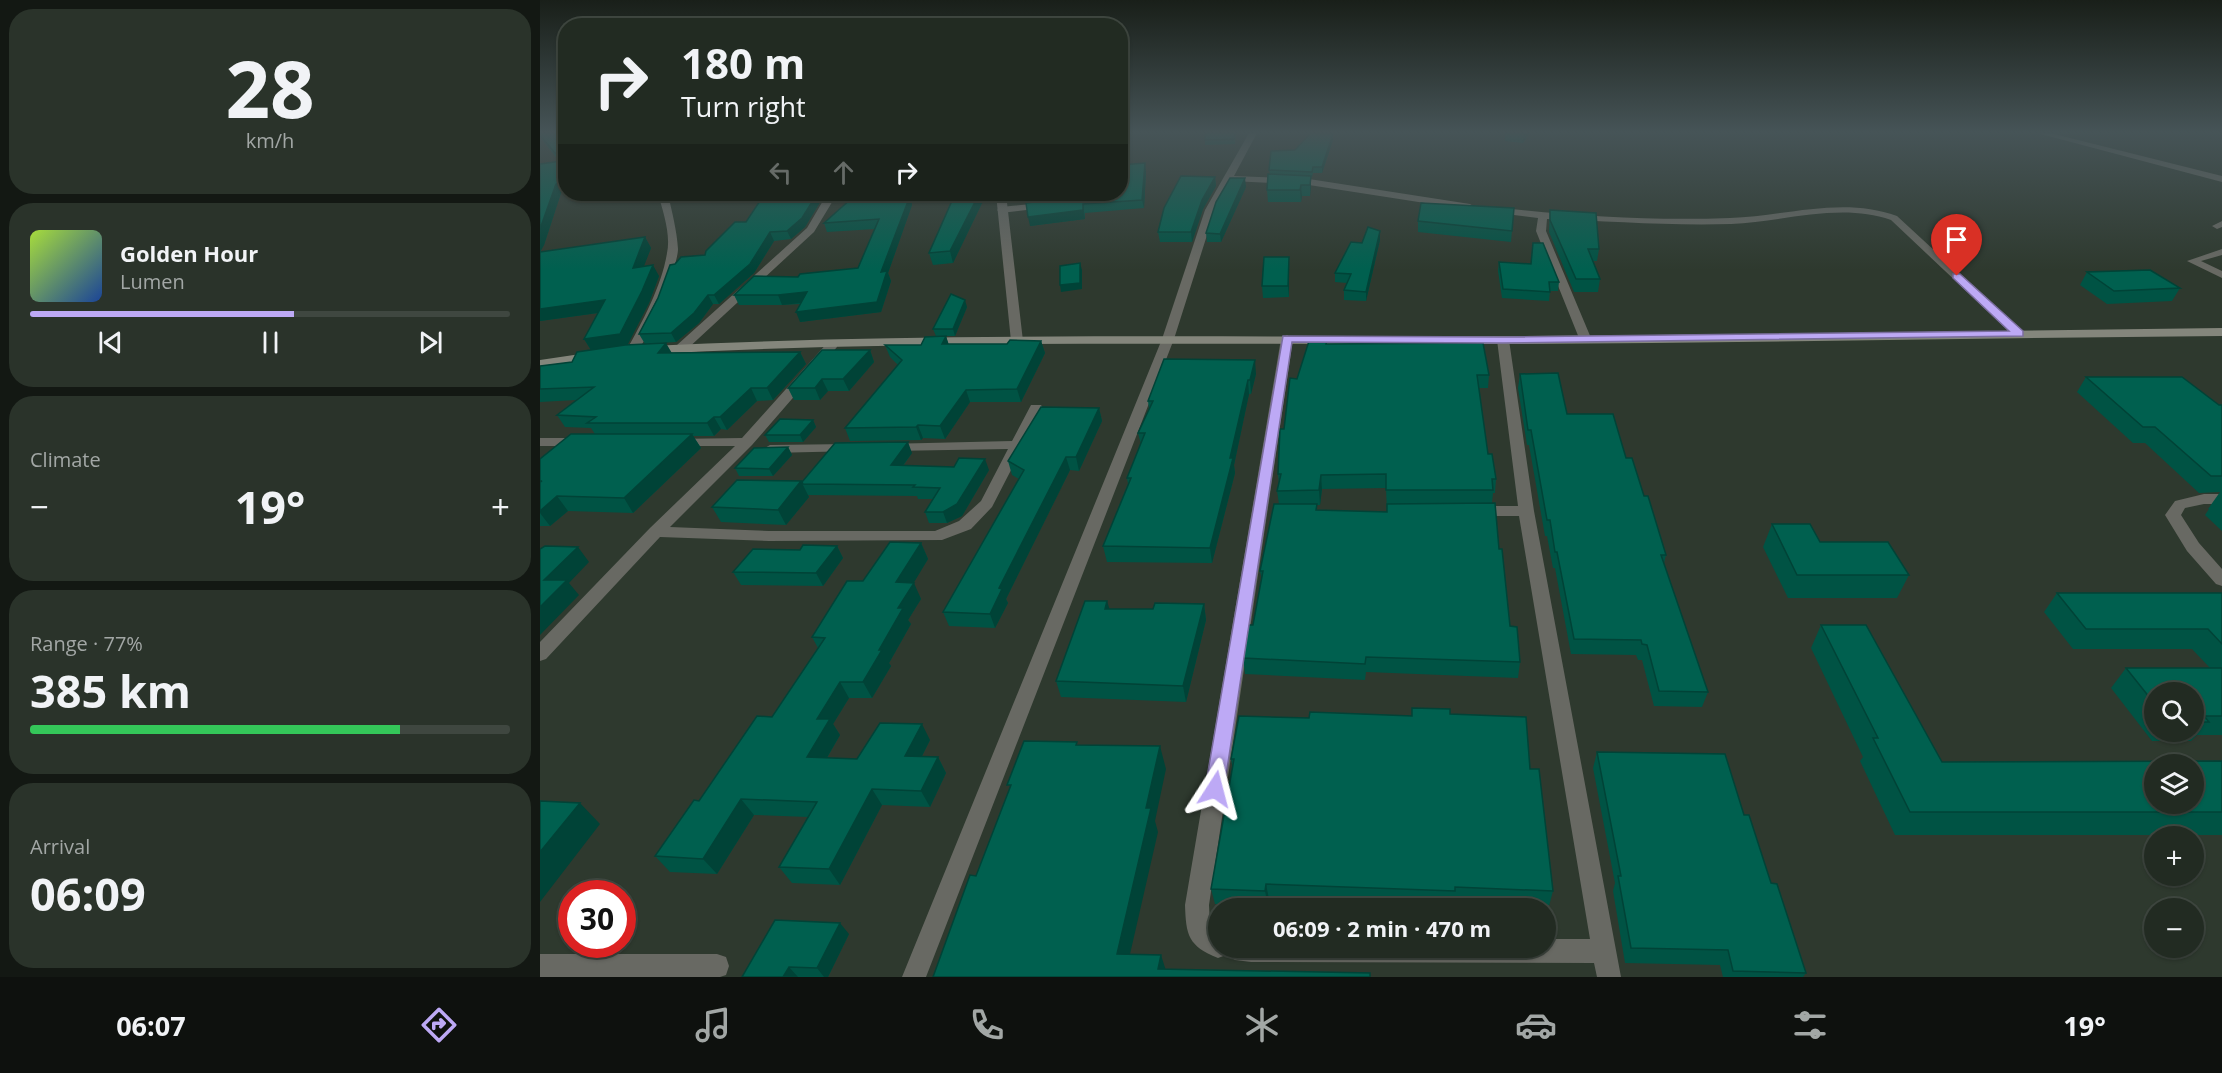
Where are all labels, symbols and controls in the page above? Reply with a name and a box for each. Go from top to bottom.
text: 180 m [681,34,805,91]
text: 28 [225,35,315,141]
icon: right [582,42,660,120]
text: Turn right [681,88,806,125]
text: km/h [246,127,294,154]
icon: left [764,156,797,189]
icon: ahead [827,156,860,189]
icon: right [890,156,923,189]
pin [1931,214,1982,276]
icon: arrive [1940,223,1973,256]
text: Golden Hour [120,238,258,268]
text: Lumen [120,268,185,295]
icon: previous [94,326,127,359]
icon: pause [254,326,287,359]
icon: next [414,326,447,359]
text: Climate [30,446,101,473]
text: 19° [235,476,305,537]
text: − [30,484,49,529]
text: + [491,484,510,529]
text: Range · 77% [30,630,143,657]
text: 385 km [30,660,191,721]
map controls [2144,682,2204,958]
button: search [2144,682,2204,742]
button: layers [2144,754,2204,814]
position arrow [1183,757,1247,821]
button: + [2144,826,2204,886]
text: Arrival [30,833,90,860]
text: 06:09 [30,863,146,924]
speed limit sign: 30 [558,880,636,958]
button: − [2144,898,2204,958]
text: 06:09 · 2 min · 470 m [1273,913,1491,943]
icon: directions [418,1004,460,1046]
icon: music [692,1004,734,1046]
icon: phone [966,1004,1008,1046]
icon: climate [1241,1004,1283,1046]
icon: car [1515,1004,1557,1046]
icon: filters [1789,1004,1831,1046]
text: 06:07 [116,1007,186,1044]
text: 19° [2063,1007,2106,1044]

